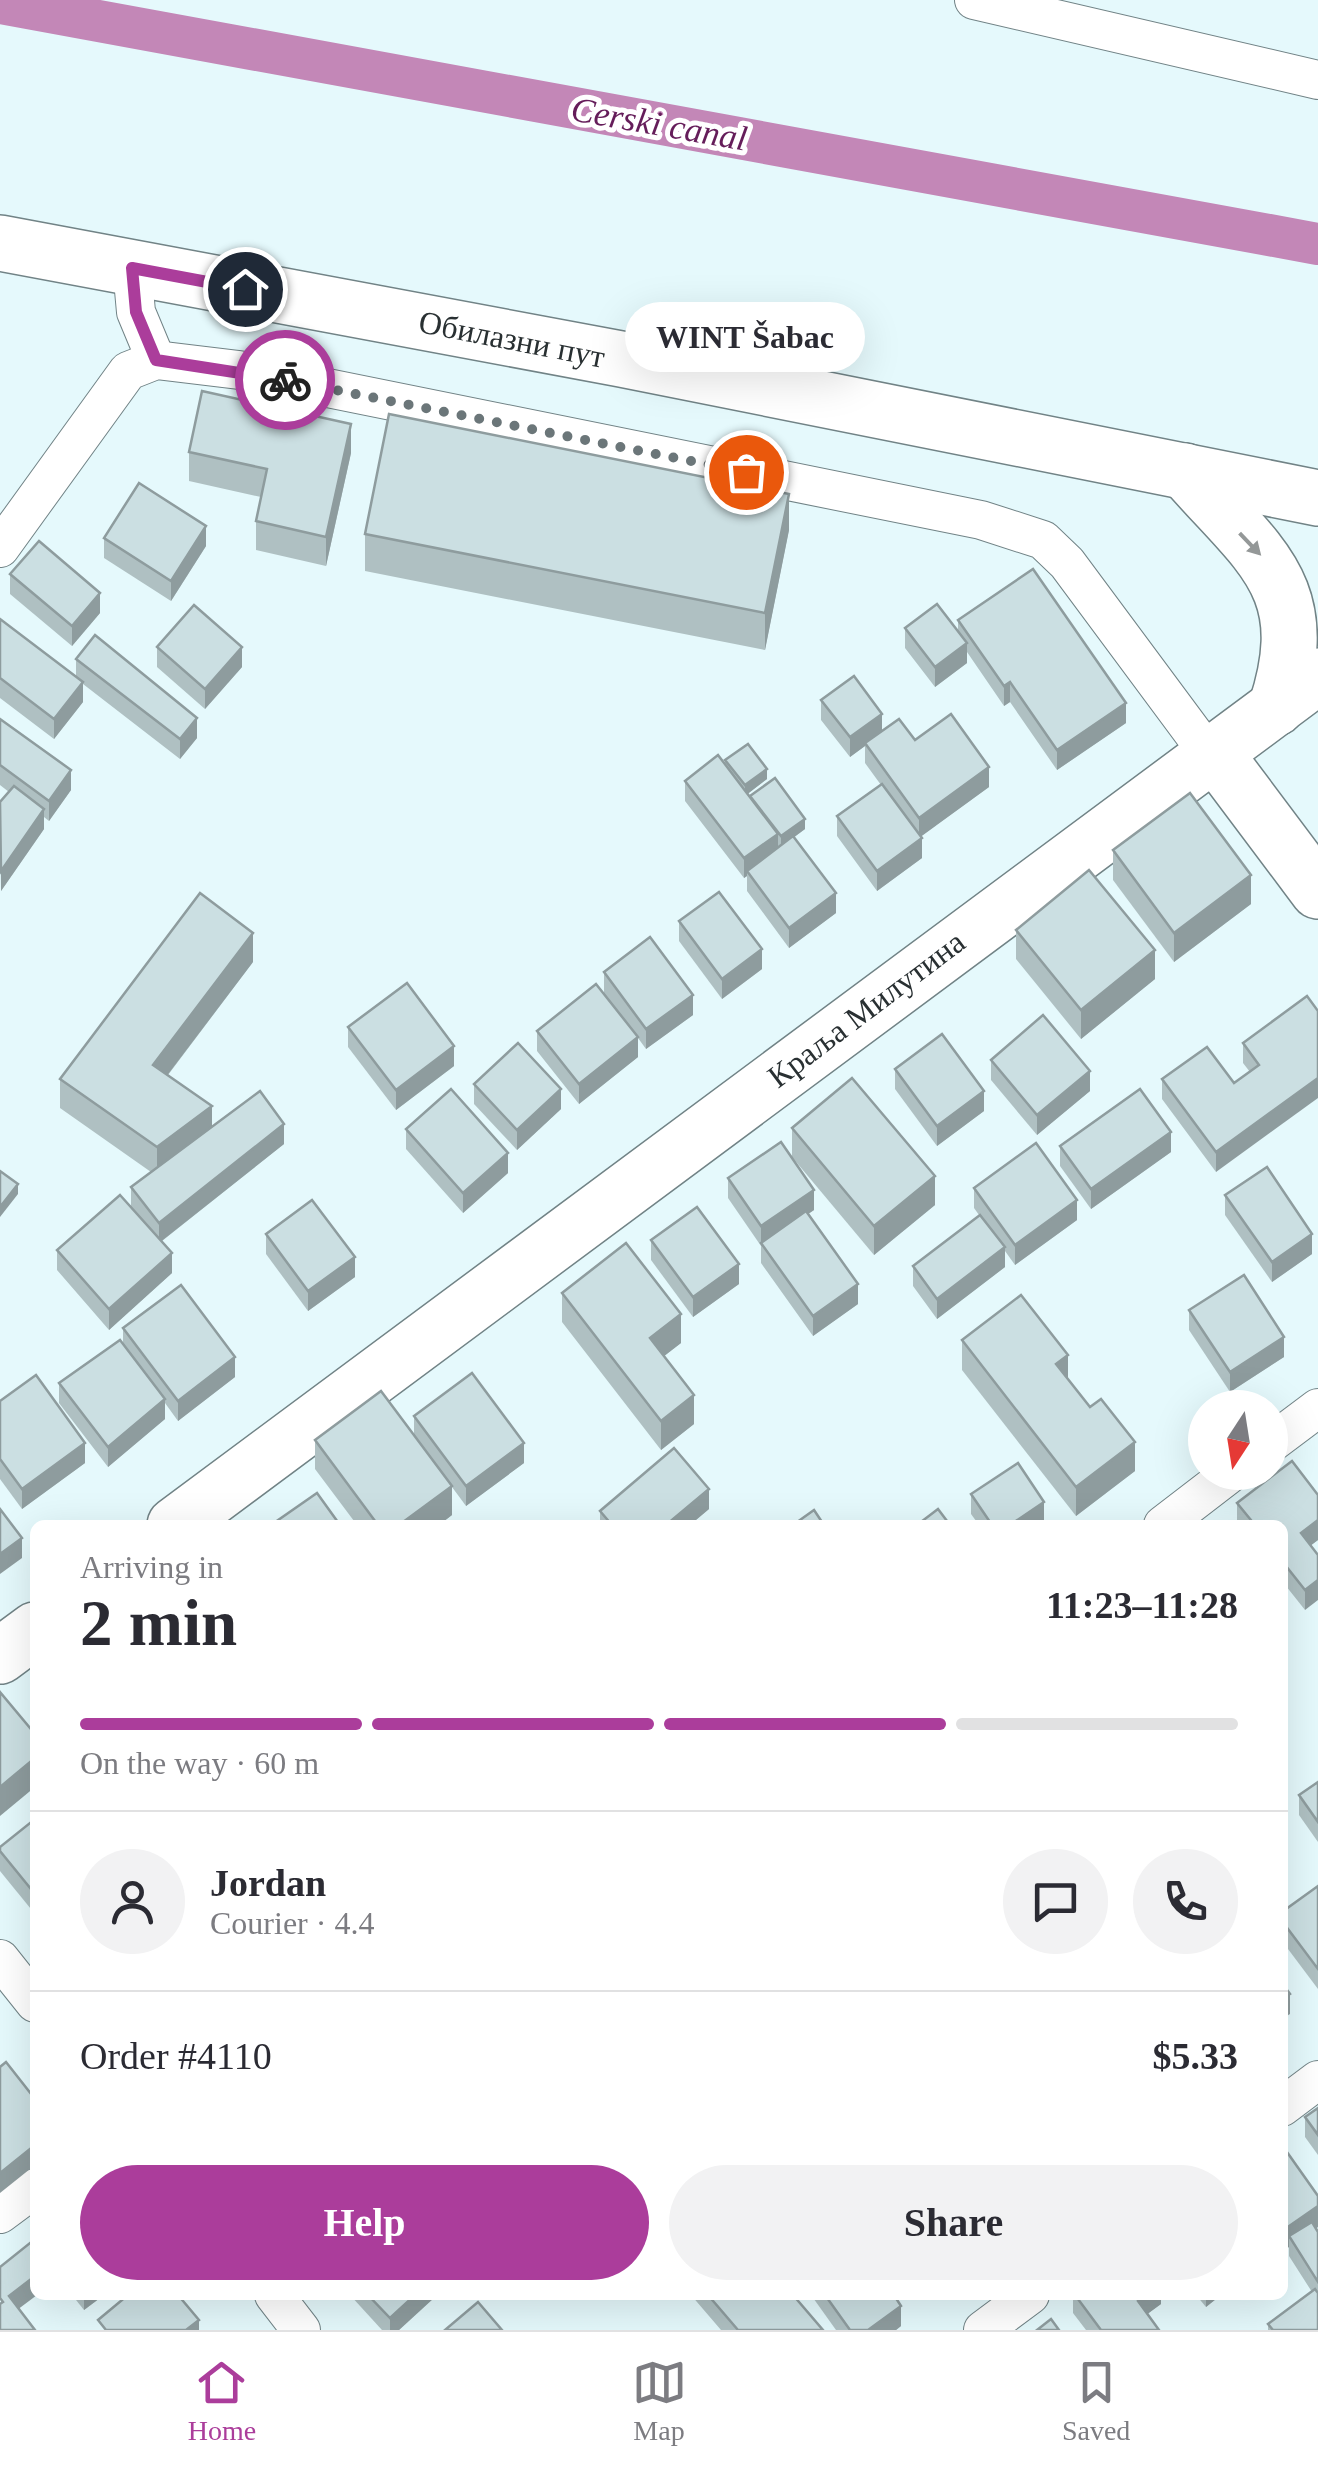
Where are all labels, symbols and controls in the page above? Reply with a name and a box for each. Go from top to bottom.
water label: Cerski canal [568,89,750,159]
pin [203,247,288,332]
icon: home [218,262,273,317]
callout: WINT Šabac [626,302,866,372]
street label: Обилазни пут [416,303,608,375]
text: WINT Šabac [656,319,834,355]
courier [235,330,335,430]
icon: bike [258,353,313,408]
pin [704,430,789,515]
icon: bag [719,445,774,500]
one-way arrow [1238,532,1261,556]
street label: Краља Милутина [761,923,971,1095]
north arrow [1188,1390,1288,1490]
map controls [1188,1390,1288,1490]
text: Arriving in [80,1549,223,1585]
text: 11:23–11:28 [1046,1584,1238,1626]
text: 2 min [80,1587,237,1659]
text: On the way · 60 m [80,1745,319,1781]
button: person [80,1849,185,1954]
button: chat [1003,1849,1108,1954]
button: phone [1133,1849,1238,1954]
text: Jordan [210,1862,326,1904]
text: Courier · 4.4 [210,1905,374,1941]
text: Order #4110 [80,2035,272,2077]
text: $5.33 [1153,2035,1238,2077]
button: Help [80,2165,649,2280]
button: Share [669,2165,1238,2280]
tab: Home [188,2355,256,2447]
tab: Map [632,2355,687,2447]
tab: Saved [1062,2355,1130,2447]

